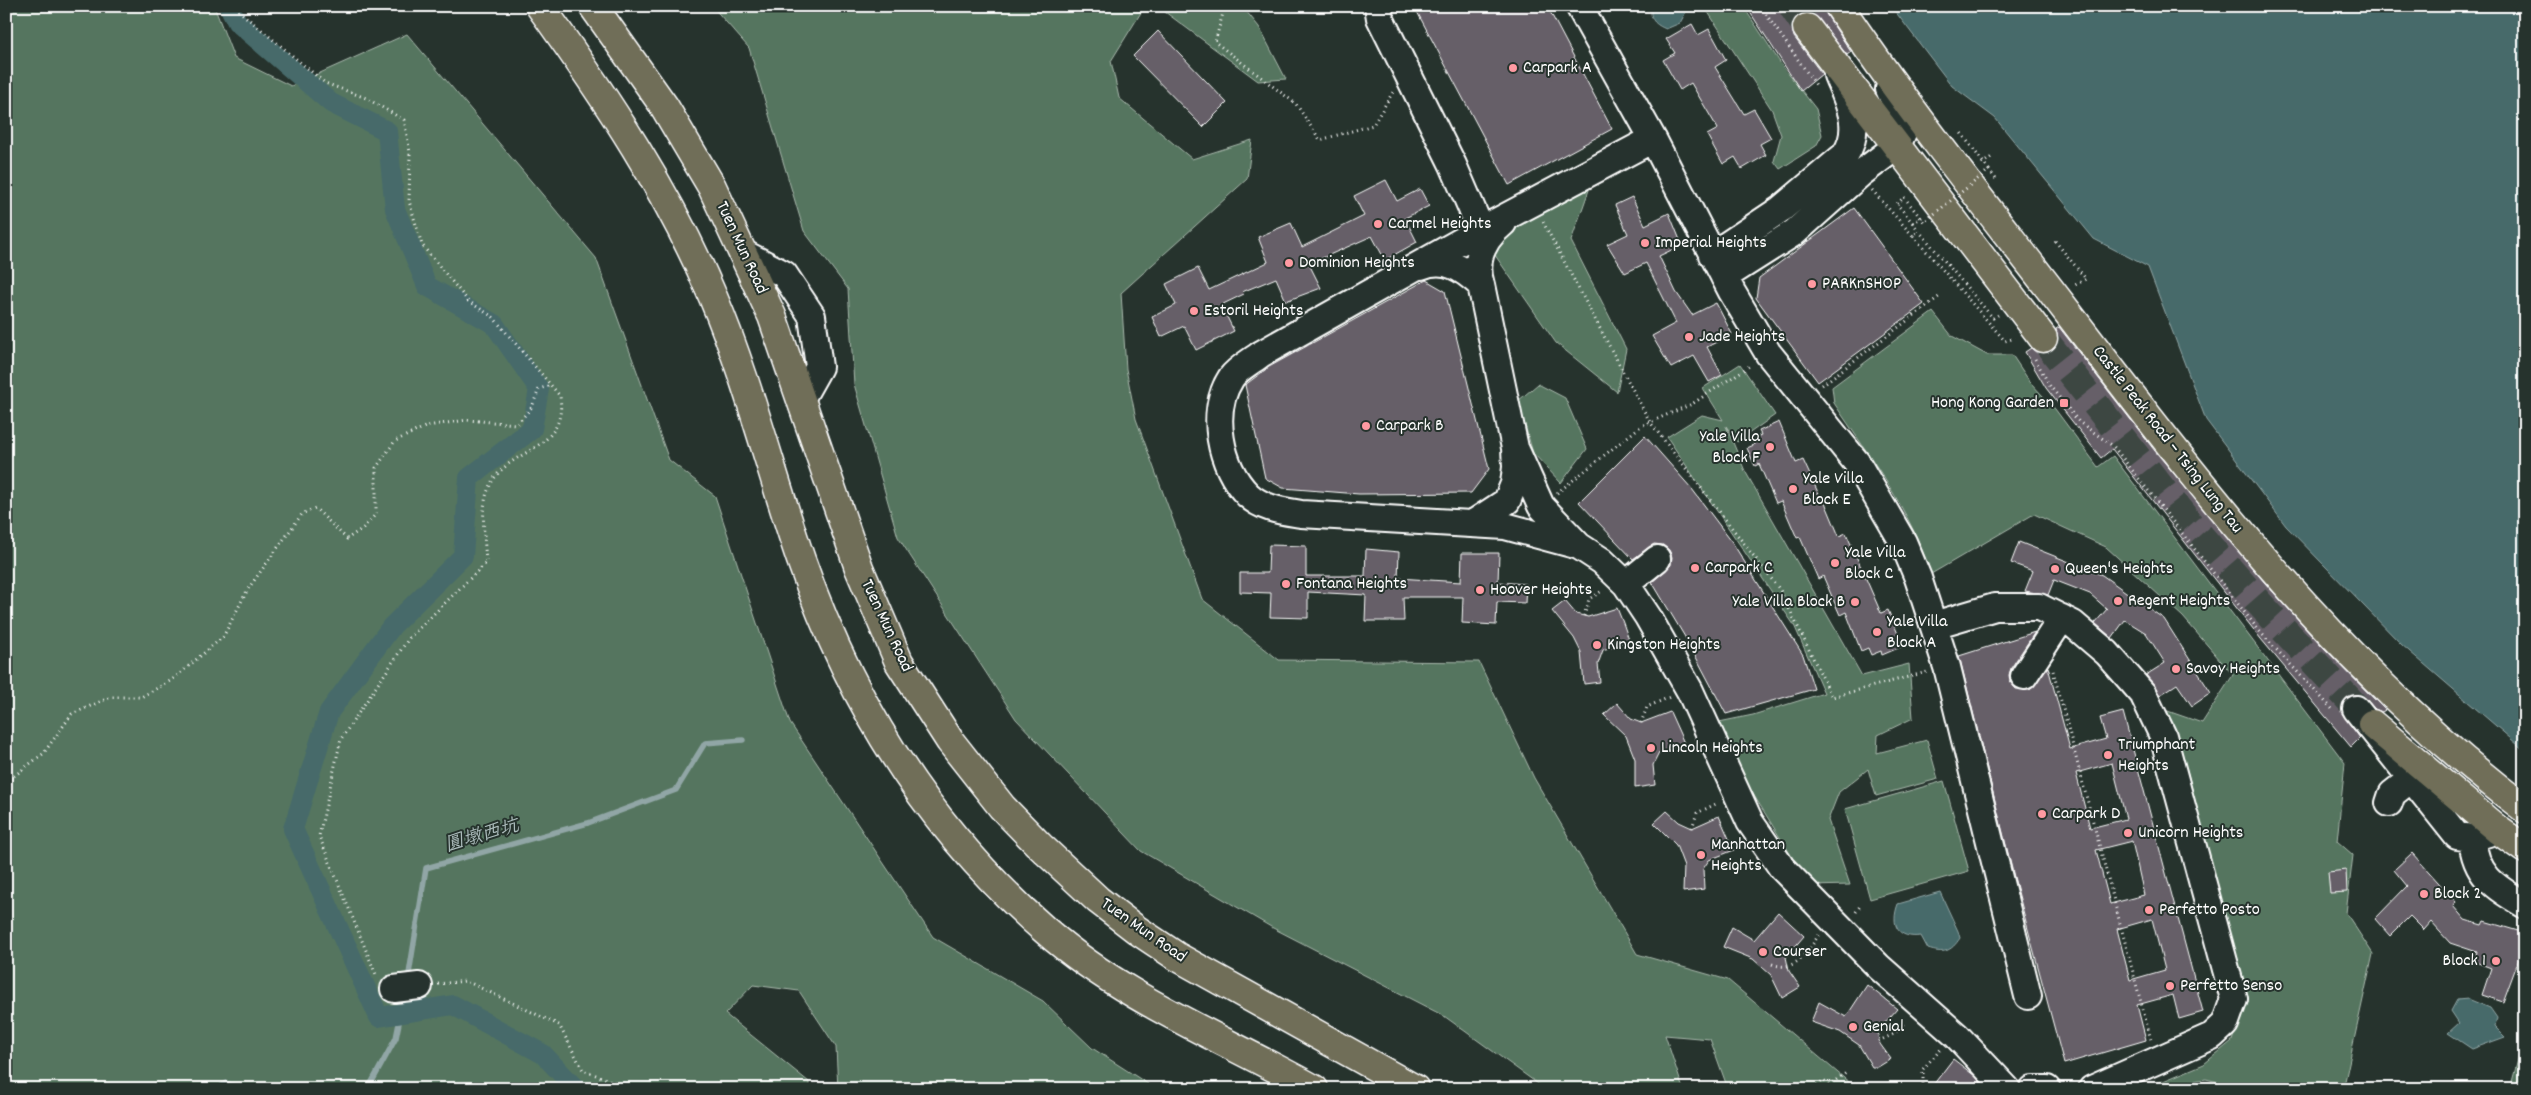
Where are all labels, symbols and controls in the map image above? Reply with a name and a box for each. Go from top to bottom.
place label: Carpark A [1523,56,1592,81]
marker: Carpark A [1507,62,1519,74]
street label: Tuen Mun Road [709,198,773,298]
place label: Carmel Heights [1388,212,1491,237]
marker: Carmel Heights [1372,218,1384,230]
place label: Imperial Heights [1655,231,1767,256]
marker: Imperial Heights [1639,237,1651,249]
place label: Dominion Heights [1299,251,1415,276]
marker: Dominion Heights [1283,257,1295,269]
place label: PARKnSHOP [1822,272,1901,297]
marker: PARKnSHOP [1806,278,1818,290]
place label: Estoril Heights [1204,299,1304,324]
marker: Estoril Heights [1188,305,1200,317]
place label: Jade Heights [1699,325,1785,350]
marker: Jade Heights [1683,331,1695,343]
street label: Castle Peak Road – Tsing Lung Tau [2086,341,2248,539]
place label: Hong Kong Garden [1931,391,2054,416]
marker: Hong Kong Garden [2058,397,2070,409]
place label: Carpark B [1376,414,1443,439]
marker: Carpark B [1360,420,1372,432]
place label: Yale Villa Block F [1700,425,1761,471]
marker: Yale Villa Block F [1764,441,1776,453]
place label: Yale Villa Block E [1803,467,1864,513]
marker: Yale Villa Block E [1787,483,1799,495]
place label: Yale Villa Block C [1845,541,1906,587]
place label: Carpark C [1705,556,1773,581]
marker: Yale Villa Block C [1829,557,1841,569]
place label: Queen's Heights [2065,557,2173,582]
marker: Carpark C [1689,562,1701,574]
marker: Queen's Heights [2049,563,2061,575]
place label: Fontana Heights [1296,572,1407,597]
street label: Tuen Mun Road [854,576,918,676]
marker: Fontana Heights [1280,578,1292,590]
place label: Hoover Heights [1490,578,1592,603]
marker: Hoover Heights [1474,584,1486,596]
place label: Regent Heights [2128,589,2230,614]
place label: Yale Villa Block B [1732,590,1845,615]
marker: Regent Heights [2112,595,2124,607]
marker: Yale Villa Block B [1849,596,1861,608]
place label: Yale Villa Block A [1887,610,1948,656]
marker: Yale Villa Block A [1871,626,1883,638]
place label: Kingston Heights [1607,633,1720,658]
marker: Kingston Heights [1591,639,1603,651]
place label: Savoy Heights [2186,657,2280,682]
marker: Savoy Heights [2170,663,2182,675]
place label: Triumphant Heights [2118,733,2196,779]
place label: Lincoln Heights [1661,736,1763,761]
marker: Lincoln Heights [1645,742,1657,754]
marker: Triumphant Heights [2102,749,2114,761]
place label: Carpark D [2052,802,2120,827]
marker: Carpark D [2036,808,2048,820]
water label: 圓墩西坑 [442,813,524,860]
place label: Unicorn Heights [2138,821,2243,846]
marker: Unicorn Heights [2122,827,2134,839]
place label: Manhattan Heights [1711,833,1785,879]
marker: Manhattan Heights [1695,849,1707,861]
place label: Block 2 [2434,882,2481,907]
marker: Block 2 [2418,888,2430,900]
street label: Tuen Mun Road [1095,892,1191,970]
place label: Perfetto Posto [2159,898,2260,923]
marker: Perfetto Posto [2143,904,2155,916]
place label: Courser [1773,940,1827,965]
marker: Courser [1757,946,1769,958]
place label: Block 1 [2442,949,2486,974]
marker: Block 1 [2490,955,2502,967]
place label: Perfetto Senso [2180,974,2282,999]
marker: Perfetto Senso [2164,980,2176,992]
place label: Genial [1863,1015,1905,1040]
marker: Genial [1847,1021,1859,1033]

